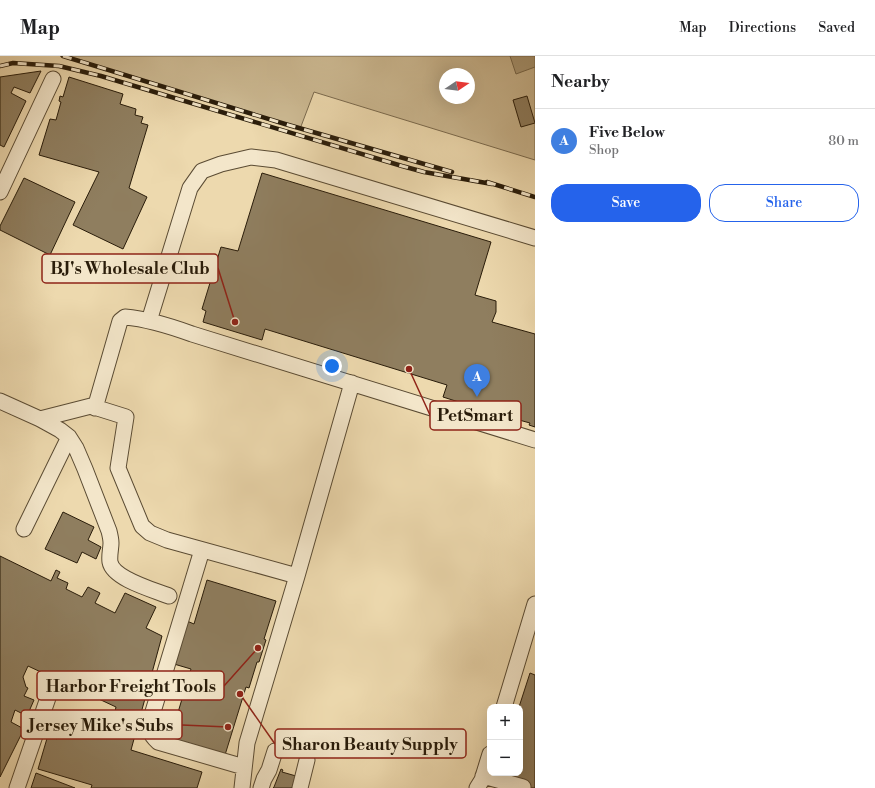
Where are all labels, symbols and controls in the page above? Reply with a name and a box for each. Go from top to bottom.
text: Map [20,16,60,40]
text: Map [679,19,707,37]
text: Directions [729,19,796,37]
text: Saved [818,19,855,37]
north arrow [439,68,475,104]
text: Nearby [551,71,610,93]
text: Five Below [589,123,665,142]
text: A [559,133,569,149]
text: 80 m [828,133,859,149]
text: Shop [589,142,619,158]
button: Save [551,184,701,222]
button: Share [709,184,859,222]
callout: BJ's Wholesale Club [42,254,218,283]
text: BJ's Wholesale Club [50,258,210,280]
your location [322,356,342,376]
pin: A [464,364,490,397]
callout: PetSmart [430,401,521,430]
text: PetSmart [437,405,514,427]
callout: Harbor Freight Tools [37,671,224,700]
text: Harbor Freight Tools [46,676,216,698]
map controls [487,704,523,776]
button: + [487,704,523,740]
callout: Jersey Mike's Subs [21,710,182,739]
text: Jersey Mike's Subs [27,715,173,737]
callout: Sharon Beauty Supply [275,729,466,758]
text: Sharon Beauty Supply [282,734,458,756]
button: − [487,740,523,776]

